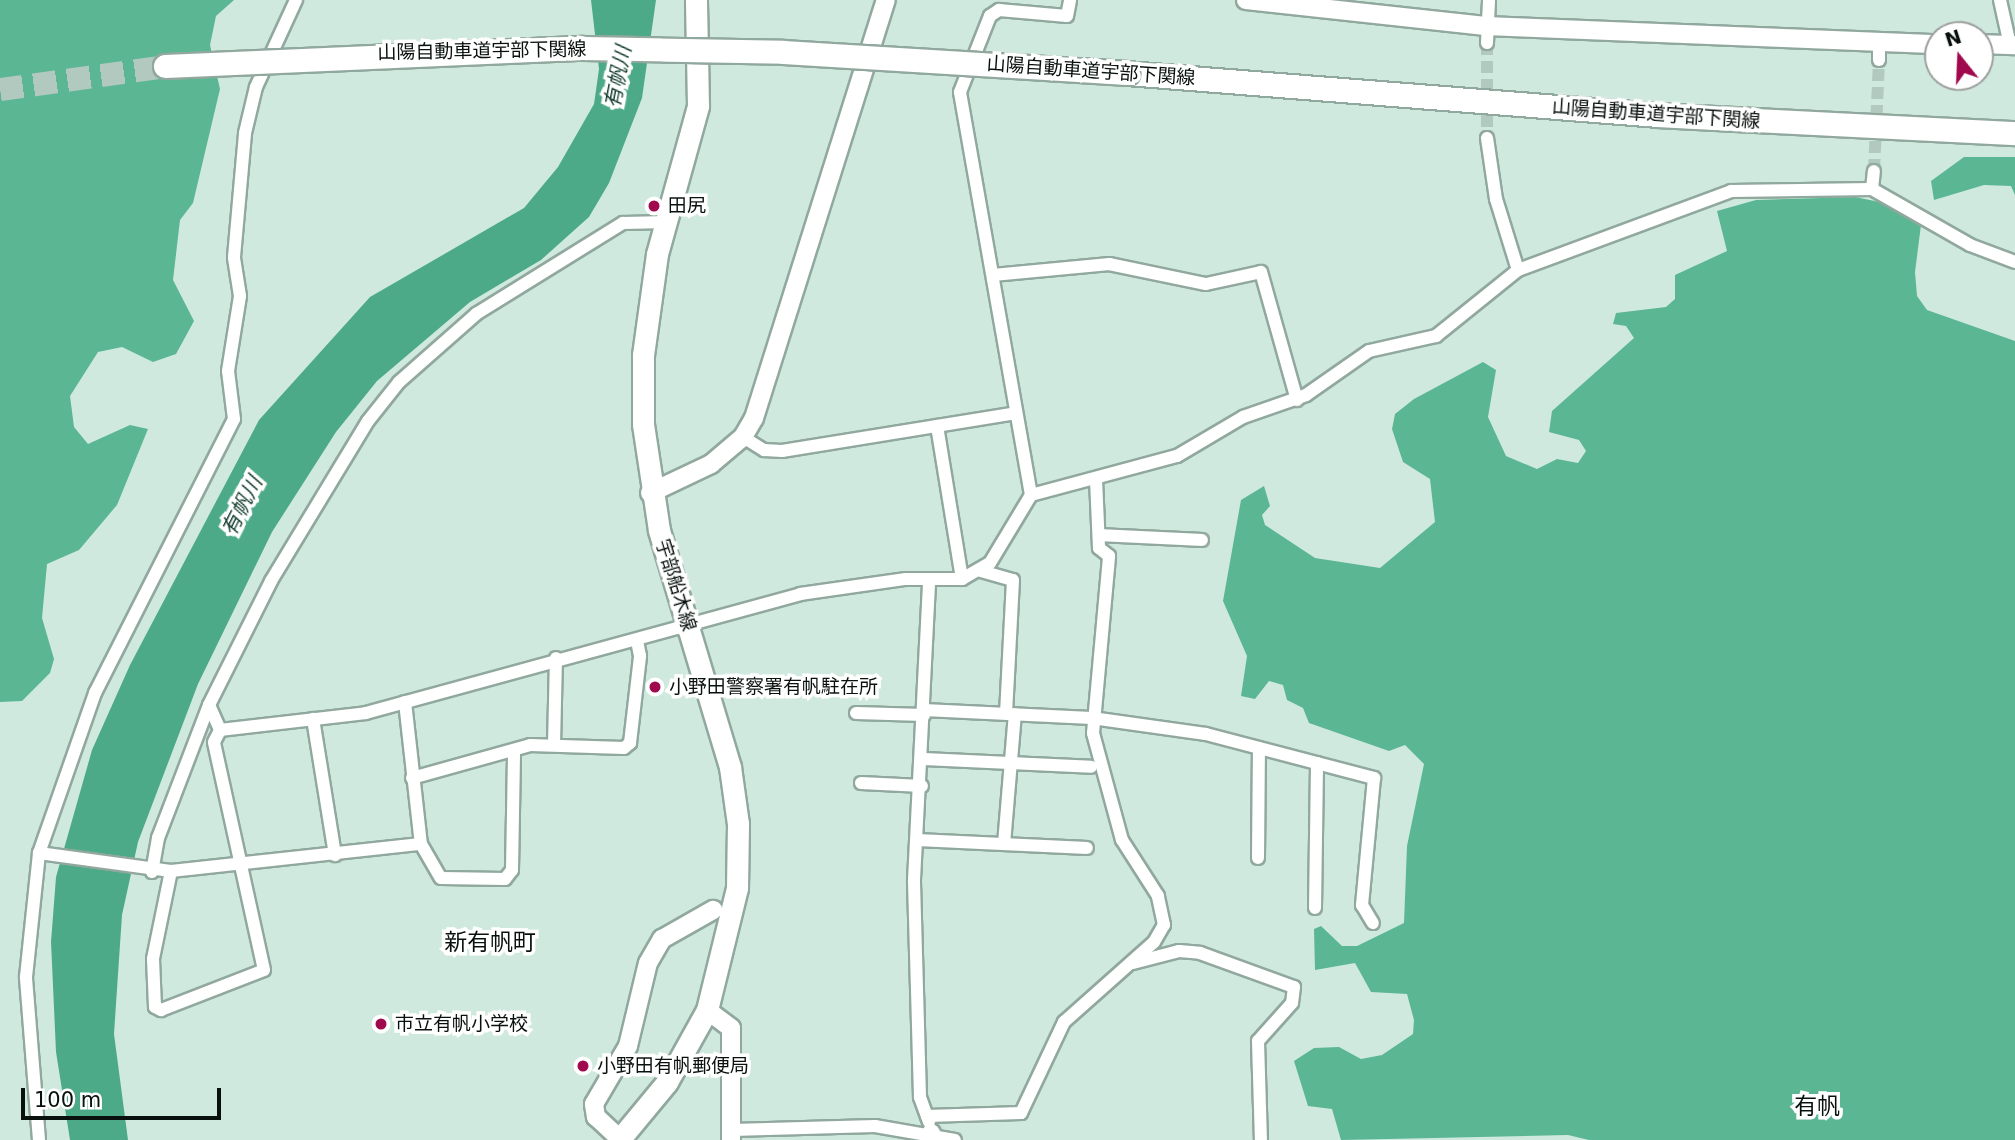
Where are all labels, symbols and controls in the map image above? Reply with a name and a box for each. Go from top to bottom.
north arrow [1924,21,1994,91]
text: N [1942,25,1964,51]
street label: 山陽自動車道宇部下関線 [377,38,587,64]
water label: 有帆川 [600,44,636,110]
street label: 山陽自動車道宇部下関線 [986,52,1196,90]
street label: 山陽自動車道宇部下関線 [1551,95,1761,133]
place label: 田尻 [668,195,706,217]
marker: 田尻 [646,198,662,214]
water label: 有帆川 [216,472,268,540]
street label: 宇部船木線 [651,536,701,634]
place label: 小野田警察署有帆駐在所 [669,676,878,698]
marker: 小野田警察署有帆駐在所 [647,679,663,695]
district label: 新有帆町 [444,928,536,956]
place label: 市立有帆小学校 [395,1013,528,1035]
marker: 市立有帆小学校 [373,1016,389,1032]
place label: 小野田有帆郵便局 [597,1055,749,1077]
marker: 小野田有帆郵便局 [575,1058,591,1074]
scale bar [24,1074,224,1118]
text: 100 m [34,1088,101,1112]
district label: 有帆 [1794,1092,1840,1120]

